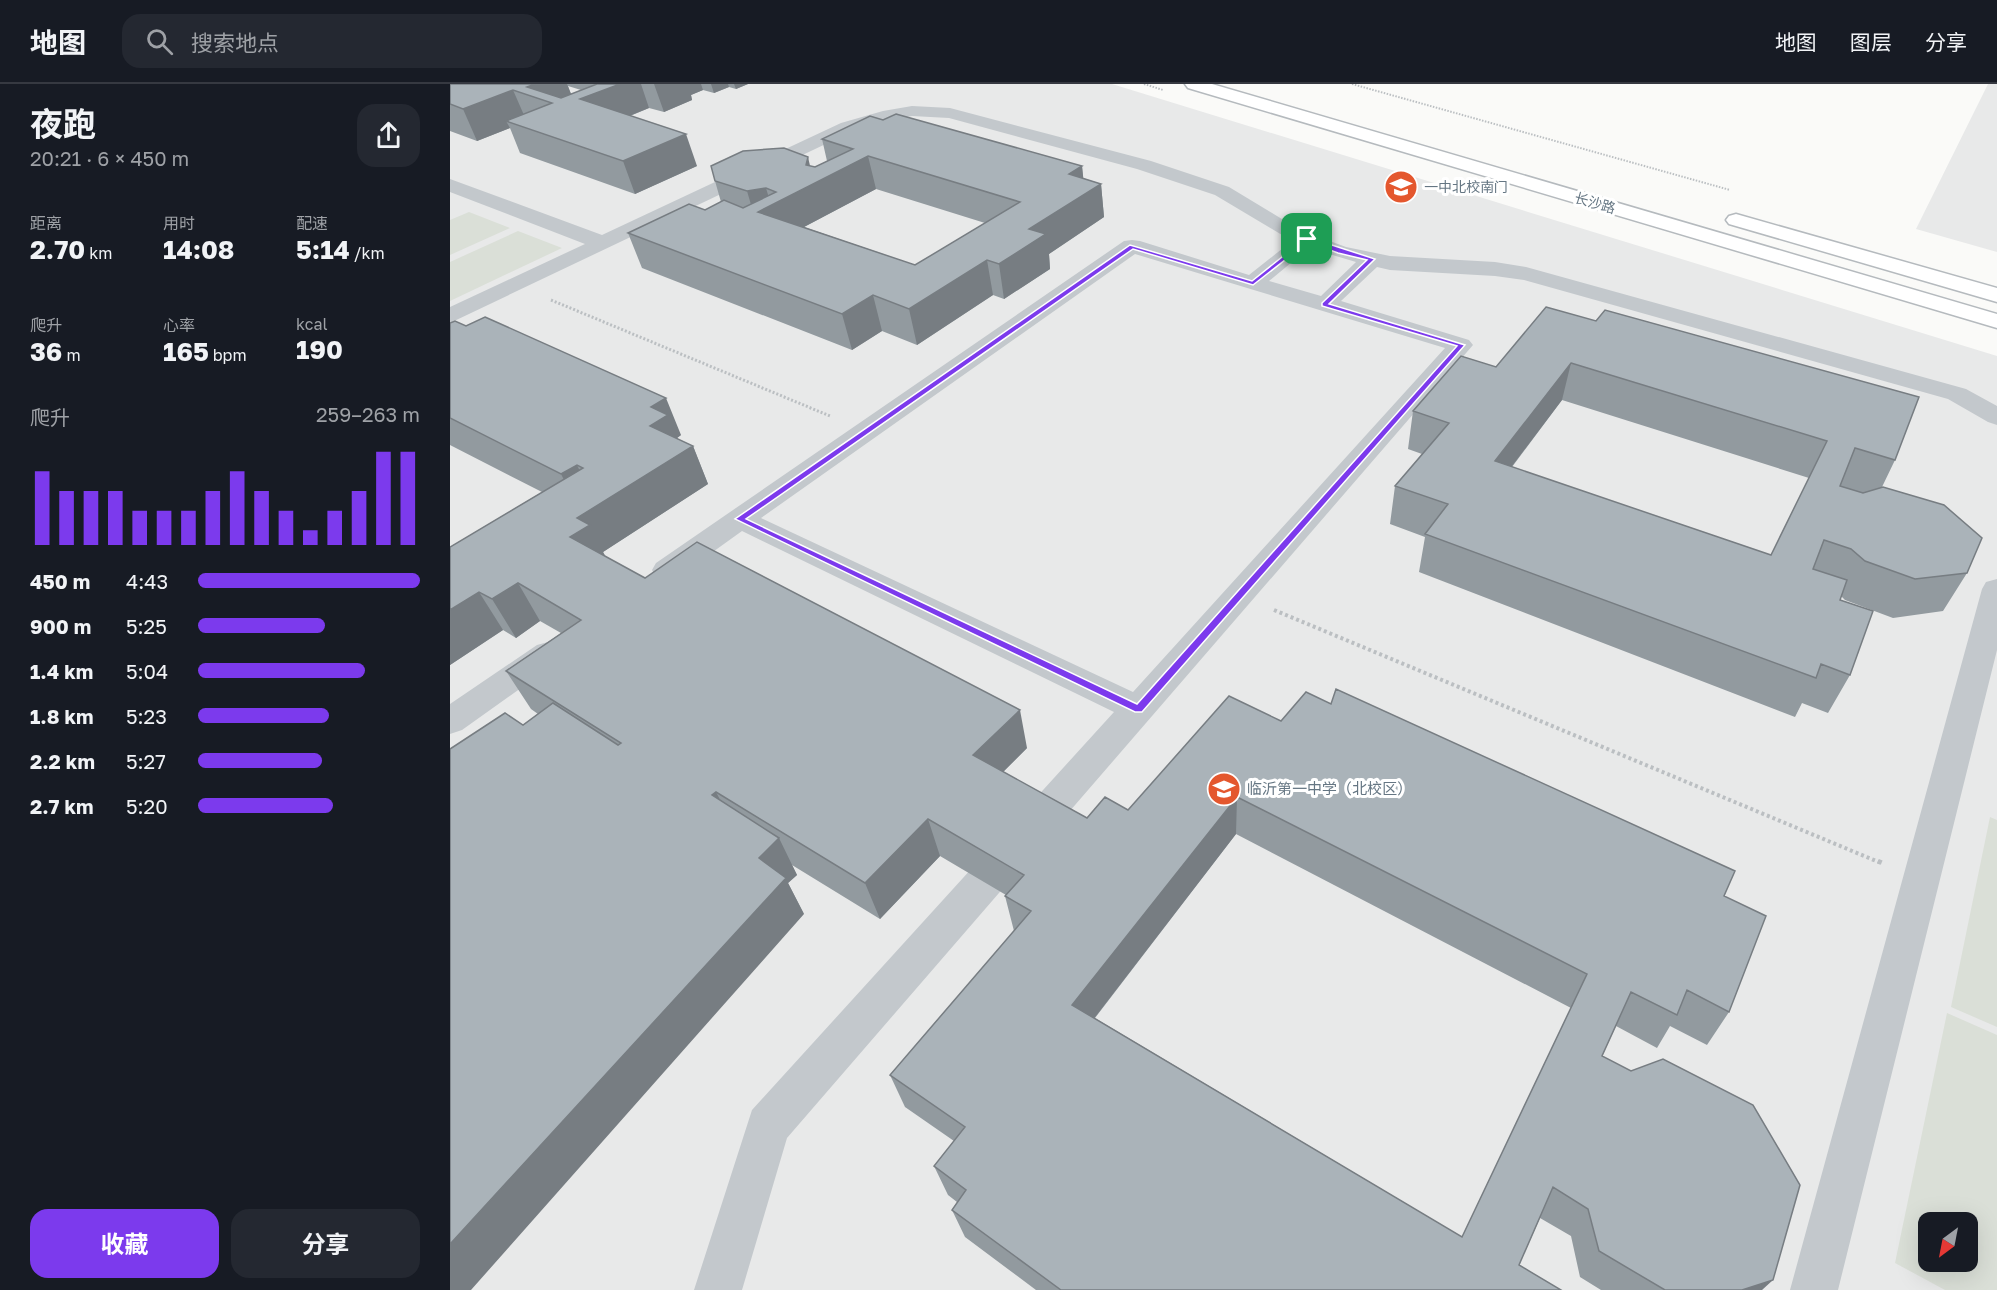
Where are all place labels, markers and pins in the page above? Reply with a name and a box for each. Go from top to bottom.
school or university icon: 一中北校南门 [1383,169,1419,205]
place label: 一中北校南门 [1424,178,1508,195]
pin [1281,213,1332,264]
school or university icon: 临沂第一中学（北校区） [1206,771,1242,807]
place label: 临沂第一中学（北校区） [1247,779,1412,797]

